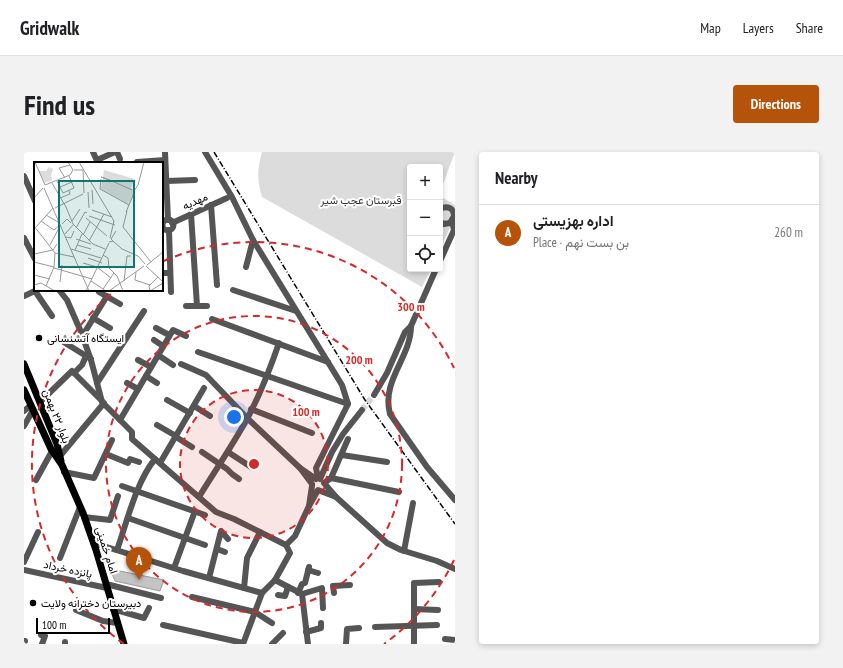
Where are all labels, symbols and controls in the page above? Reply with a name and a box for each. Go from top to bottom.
text: Gridwalk [20,16,79,40]
text: Map [700,19,721,37]
text: Layers [743,19,774,37]
text: Share [796,19,823,37]
button: Directions [733,85,819,123]
text: Find us [24,86,95,123]
inset map [34,162,163,291]
map controls [407,164,443,272]
button: + [407,164,443,200]
text: Nearby [495,167,538,189]
street label: مهدیه [180,189,210,213]
park label: قبرستان عجب شیر [320,193,401,207]
button: − [407,200,443,236]
text: اداره بهزیستی [533,211,614,230]
text: A [505,224,511,241]
text: 260 m [774,224,803,241]
text: Place · بن بست نهم [533,234,629,251]
button: locate [407,236,443,272]
text: 300 m [397,299,425,314]
place label: ایستگاه آتشنشانی [47,331,124,345]
marker: ایستگاه آتشنشانی [34,333,44,343]
text: 200 m [345,352,373,367]
street label: بلوار ۲۲ بهمن [40,387,74,445]
text: 100 m [292,404,320,419]
your location [224,407,244,427]
centre of rings [247,457,261,471]
street label: امام خمینی [92,525,121,576]
pin: A [126,547,152,580]
street label: پانزده خرداد [42,557,94,582]
place label: دبیرستان دخترانه ولایت [41,596,141,610]
marker: دبیرستان دخترانه ولایت [28,598,38,608]
scale bar [36,616,110,635]
text: 100 m [42,618,66,632]

